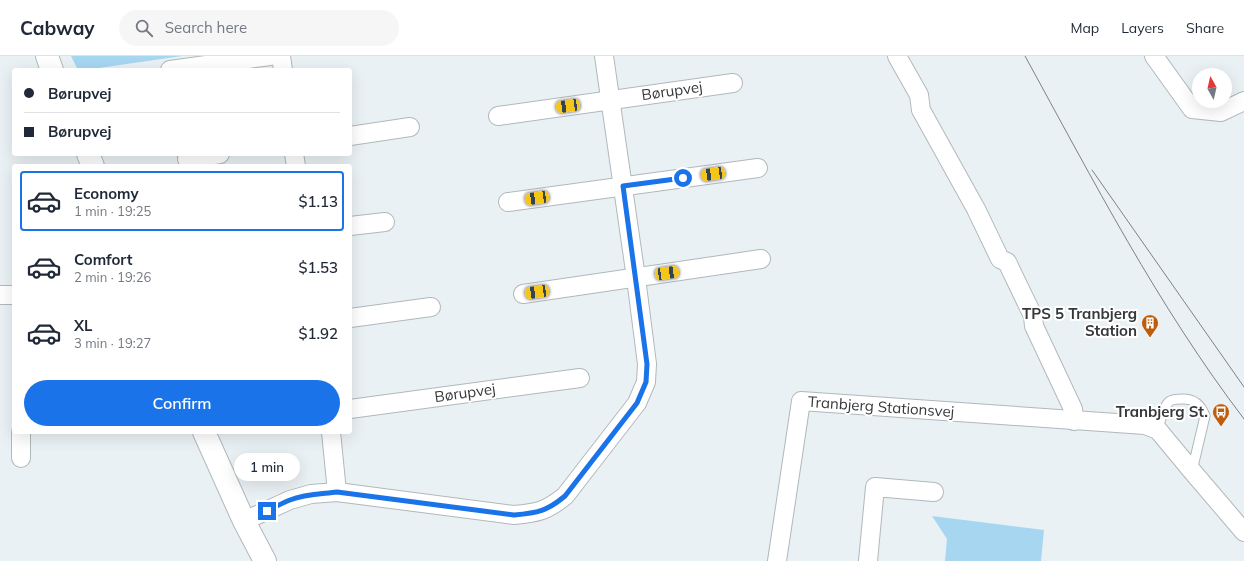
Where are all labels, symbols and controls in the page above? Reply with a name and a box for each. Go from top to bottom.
search box [119,10,399,46]
text: Cabway [20,16,95,40]
icon: search [133,17,155,39]
text: Search here [165,18,247,37]
text: Map [1070,19,1099,37]
text: Layers [1121,19,1164,37]
text: Share [1186,19,1224,37]
north arrow [1192,68,1232,108]
map controls [1192,68,1232,108]
street label: Børupvej [640,77,704,104]
text: Børupvej [48,84,111,103]
car [555,98,581,114]
text: Børupvej [48,122,111,141]
car [700,166,726,182]
route start [674,169,692,187]
icon: car [26,183,62,219]
text: Economy [74,184,139,203]
car [524,190,550,206]
text: $1.13 [298,192,338,211]
text: 1 min · 19:25 [74,203,151,219]
icon: car [26,249,62,285]
text: Comfort [74,250,132,269]
text: $1.53 [298,258,338,277]
car [654,265,680,281]
text: 2 min · 19:26 [74,269,151,285]
car [524,284,550,300]
place label: TPS 5 Tranbjerg Station [1022,304,1137,340]
building icon: TPS 5 Tranbjerg Station [1140,313,1160,338]
icon: car [26,315,62,351]
text: XL [74,316,92,335]
text: $1.92 [298,324,338,343]
text: 3 min · 19:27 [74,335,151,351]
street label: Børupvej [433,379,497,406]
button: Confirm [24,380,340,426]
street label: Tranbjerg Stationsvej [807,392,955,421]
place label: Tranbjerg St. [1116,402,1208,421]
bus stop icon: Tranbjerg St. [1211,402,1231,427]
callout: 1 min [234,453,300,481]
text: 1 min [250,459,284,475]
route end [258,502,276,520]

